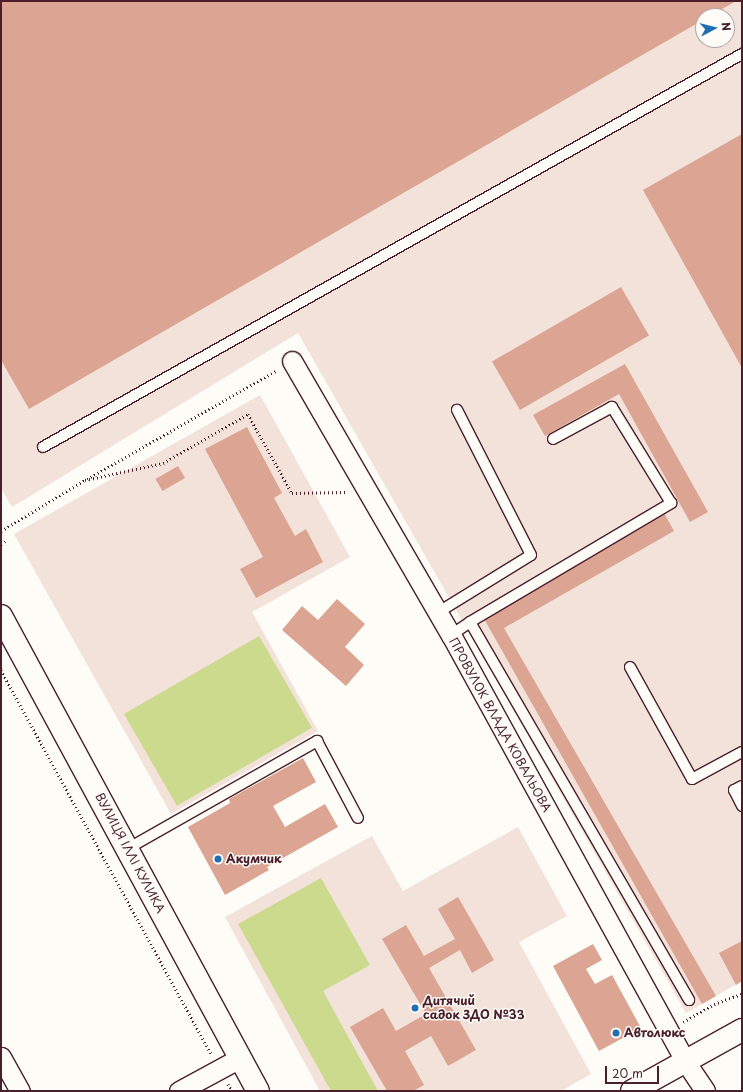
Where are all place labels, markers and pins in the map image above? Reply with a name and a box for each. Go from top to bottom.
place label: Акумчик [226,852,282,866]
marker: Акумчик [213,854,223,864]
place label: Дитячий садок ЗДО №33 [423,994,526,1022]
marker: Дитячий садок ЗДО №33 [410,1003,420,1013]
place label: Автолюкс [624,1026,685,1040]
marker: Автолюкс [611,1028,621,1038]

